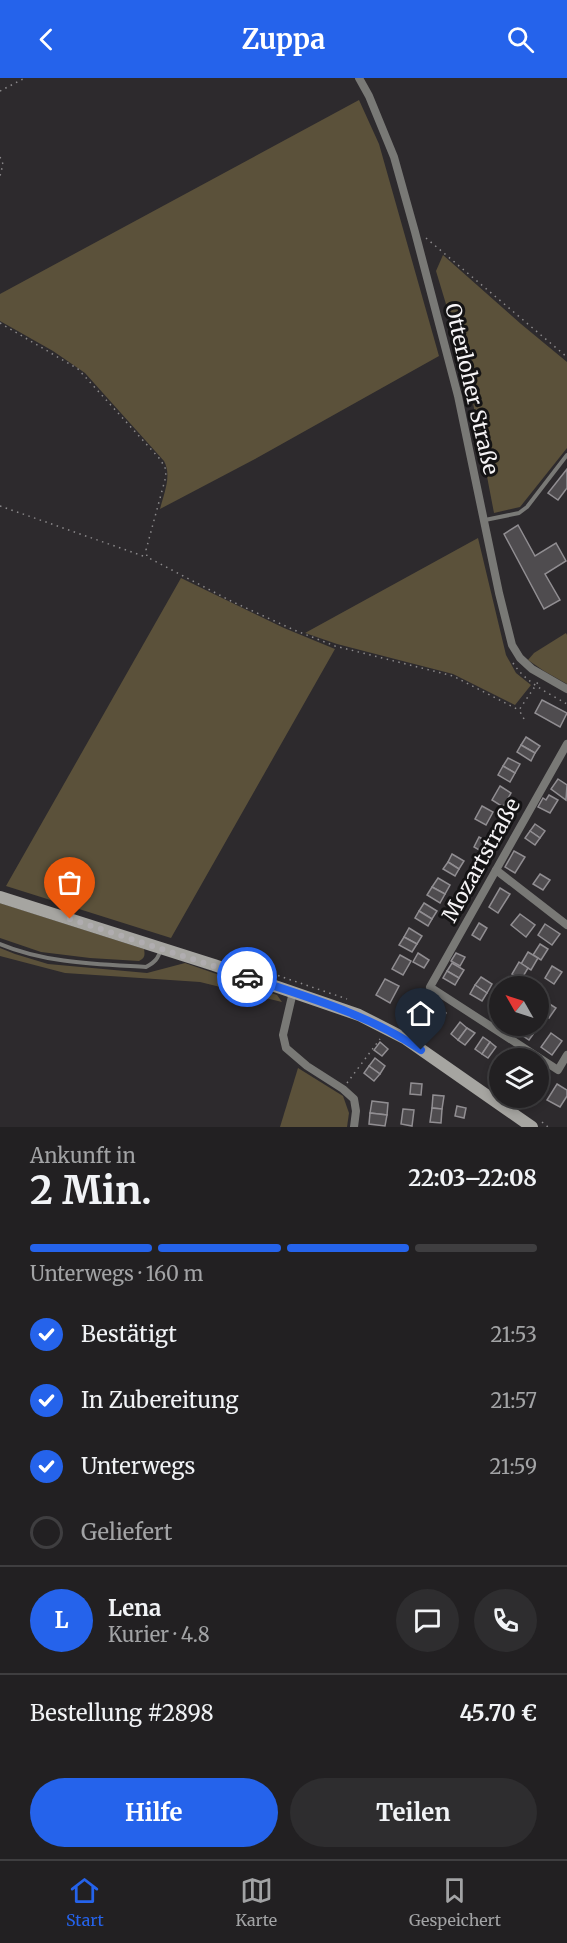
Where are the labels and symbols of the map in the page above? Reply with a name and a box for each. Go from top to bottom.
street label: Otterloher Straße [439,301,505,477]
street label: Mozartstraße [436,793,526,927]
pin [44,857,95,919]
courier [217,947,277,1007]
north arrow [489,976,549,1036]
pin [395,988,446,1050]

